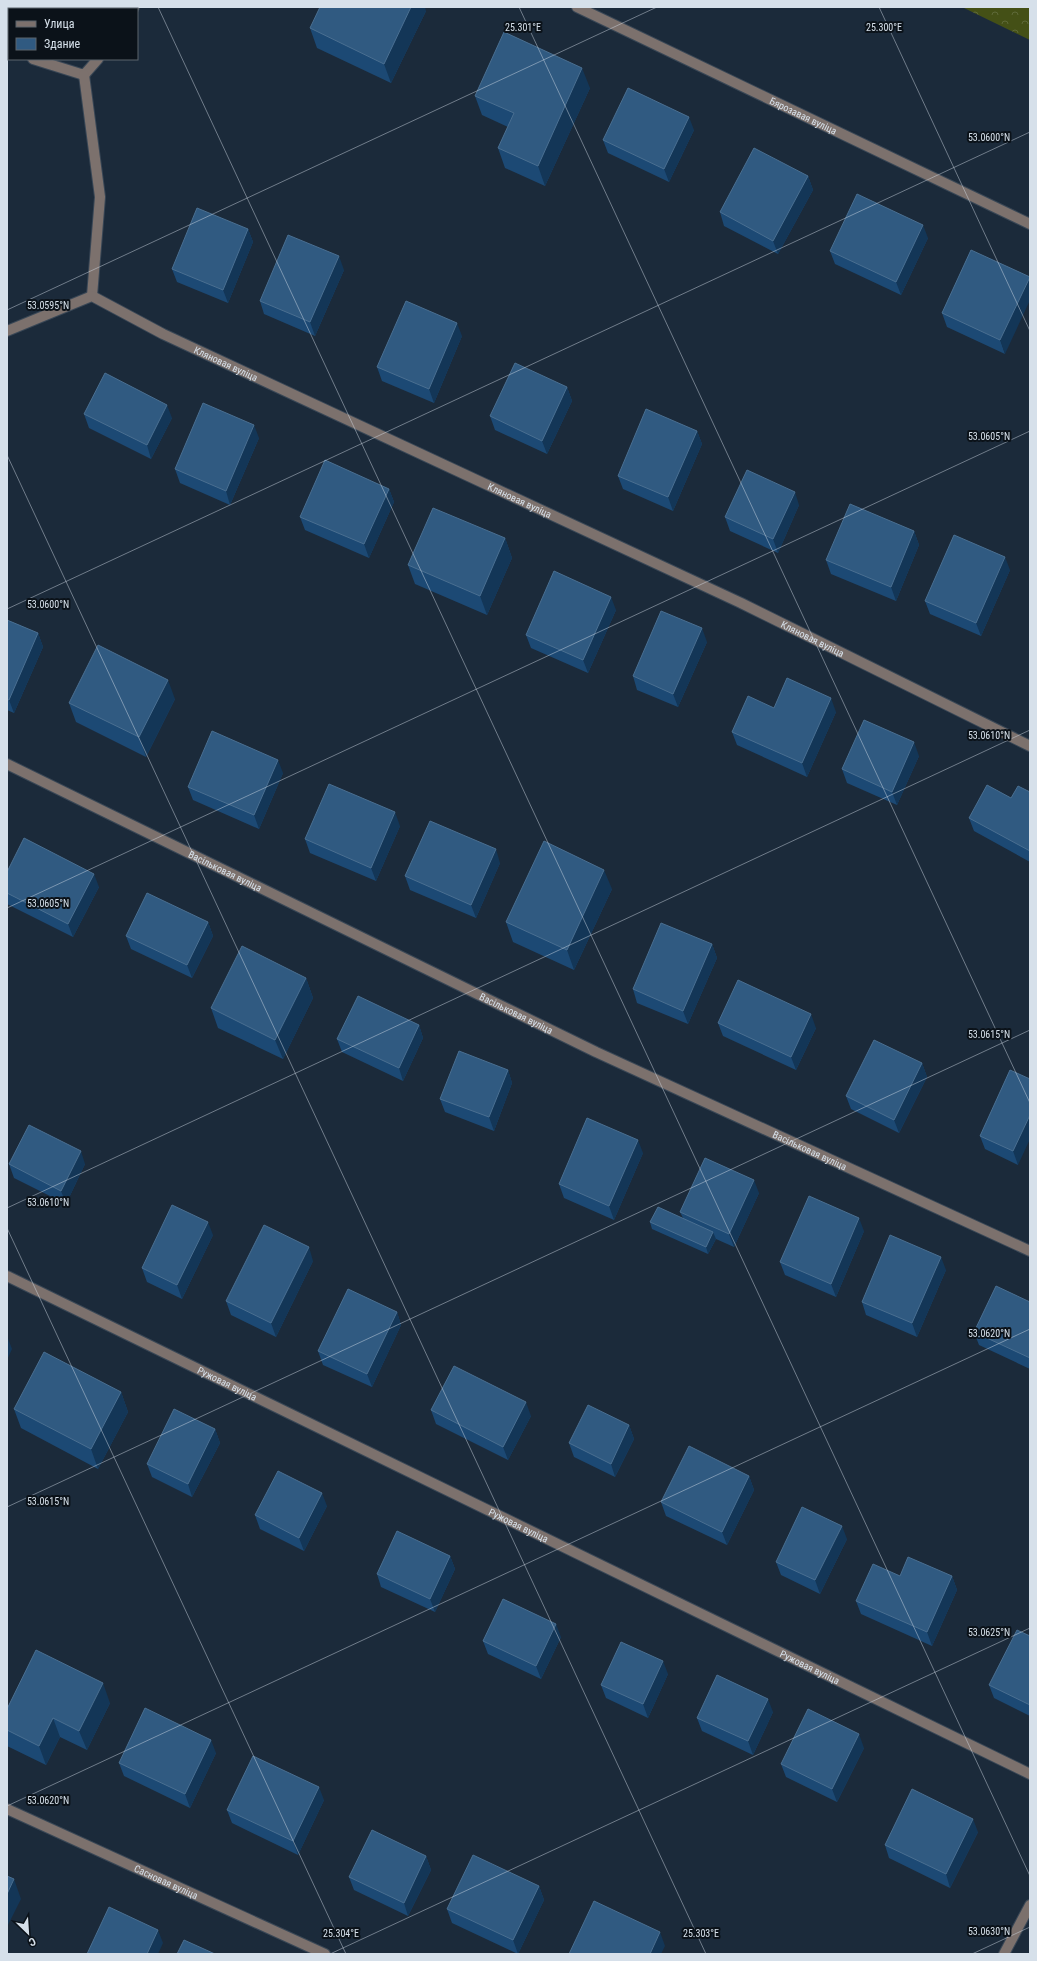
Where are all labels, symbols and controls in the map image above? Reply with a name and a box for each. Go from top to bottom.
legend [8,8,138,60]
text: Улица [44,17,75,31]
text: 25.301°E [505,22,541,33]
text: 25.300°E [866,22,902,33]
text: Здание [44,37,81,51]
street label: Бярозавая вуліца [768,95,839,136]
text: 53.0600°N [968,132,1010,143]
text: 53.0595°N [27,300,69,311]
street label: Кляновая вуліца [192,344,260,383]
text: 53.0605°N [968,431,1010,442]
street label: Кляновая вуліца [486,481,554,520]
text: 53.0600°N [27,599,69,610]
street label: Кляновая вуліца [779,618,846,659]
text: 53.0610°N [968,730,1010,741]
street label: Васільковая вуліца [187,848,264,893]
text: 53.0605°N [27,898,69,909]
street label: Васільковая вуліца [478,991,555,1036]
text: 53.0615°N [968,1029,1010,1040]
street label: Васільковая вуліца [771,1128,849,1172]
text: 53.0610°N [27,1197,69,1208]
text: 53.0620°N [968,1328,1010,1339]
street label: Ружовая вуліца [196,1364,259,1402]
text: 53.0615°N [27,1496,69,1507]
street label: Ружовая вуліца [487,1506,550,1544]
text: 53.0625°N [968,1627,1010,1638]
street label: Ружовая вуліца [778,1648,842,1686]
text: 53.0620°N [27,1795,69,1806]
street label: Сасновая вуліца [133,1862,200,1901]
north arrow [8,1913,48,1953]
text: 53.0630°N [968,1926,1010,1937]
text: 25.304°E [323,1928,359,1939]
text: 25.303°E [683,1928,719,1939]
text: С [26,1934,38,1949]

